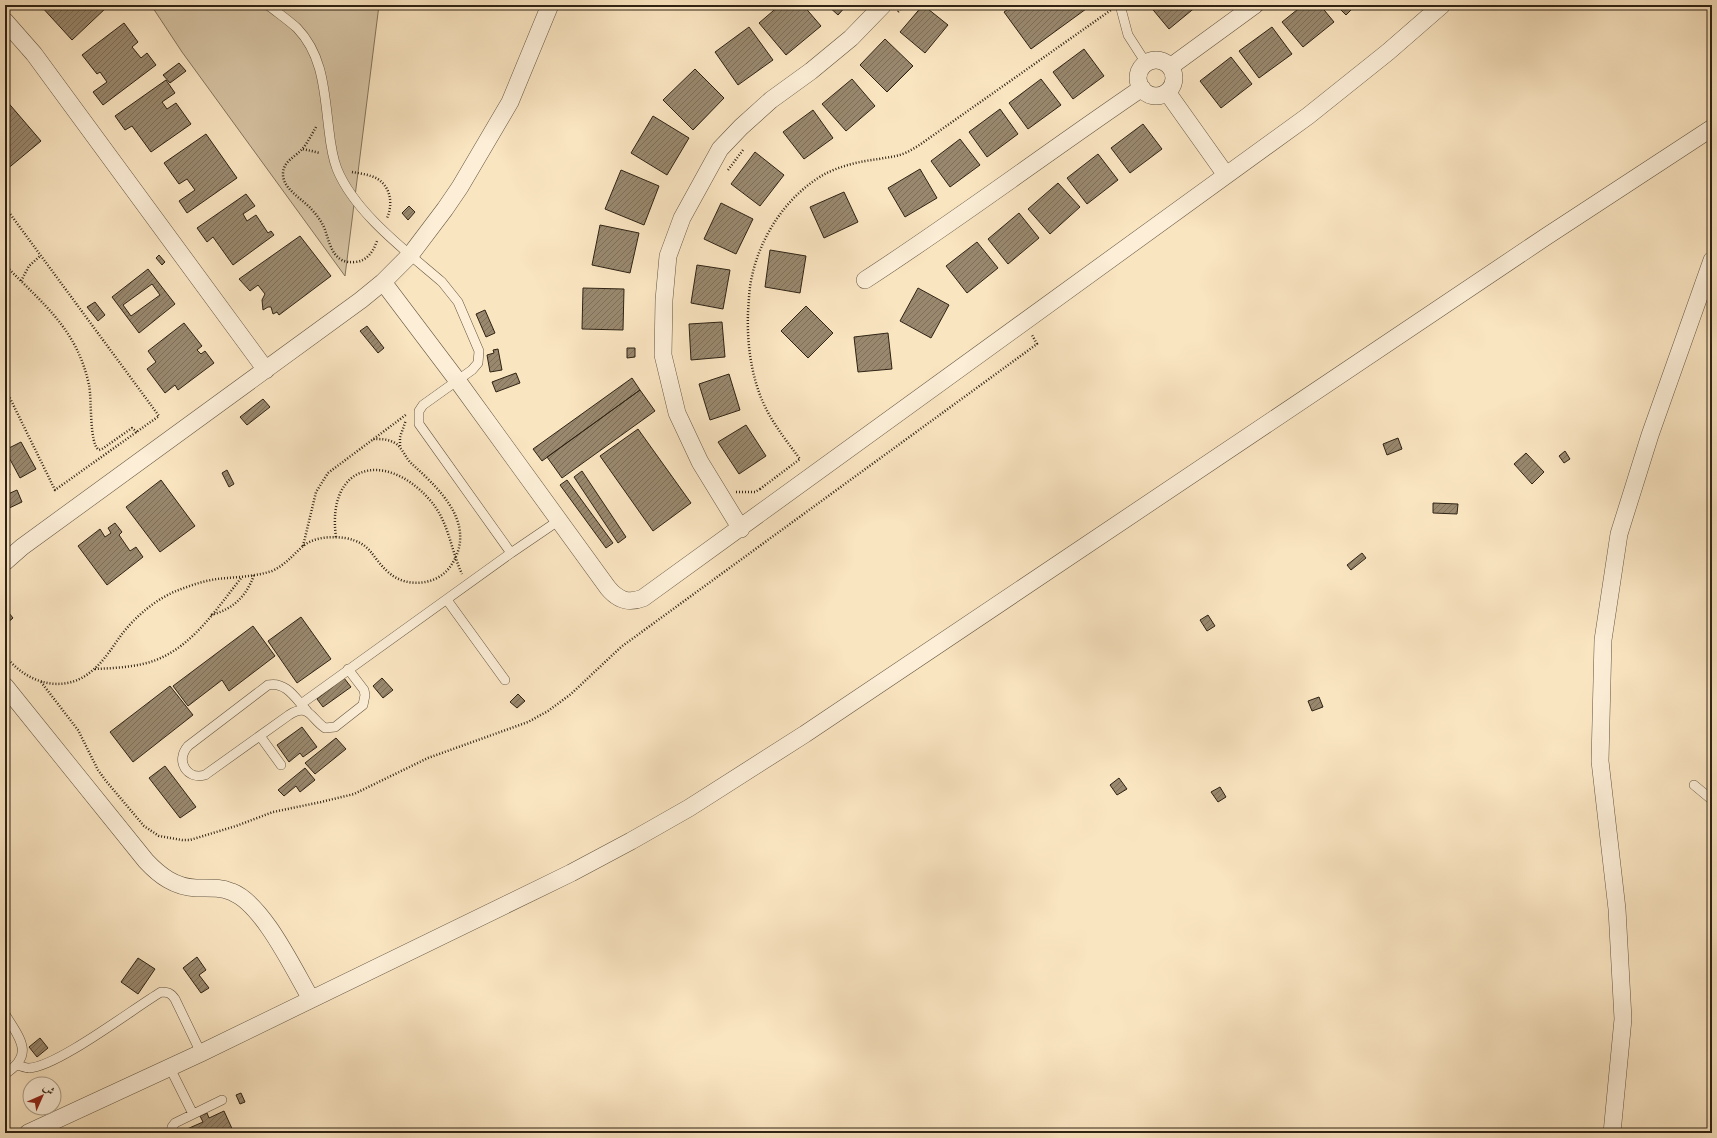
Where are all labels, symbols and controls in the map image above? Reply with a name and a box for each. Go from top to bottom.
north arrow [22,1076,62,1116]
text: ش [40,1081,57,1099]

